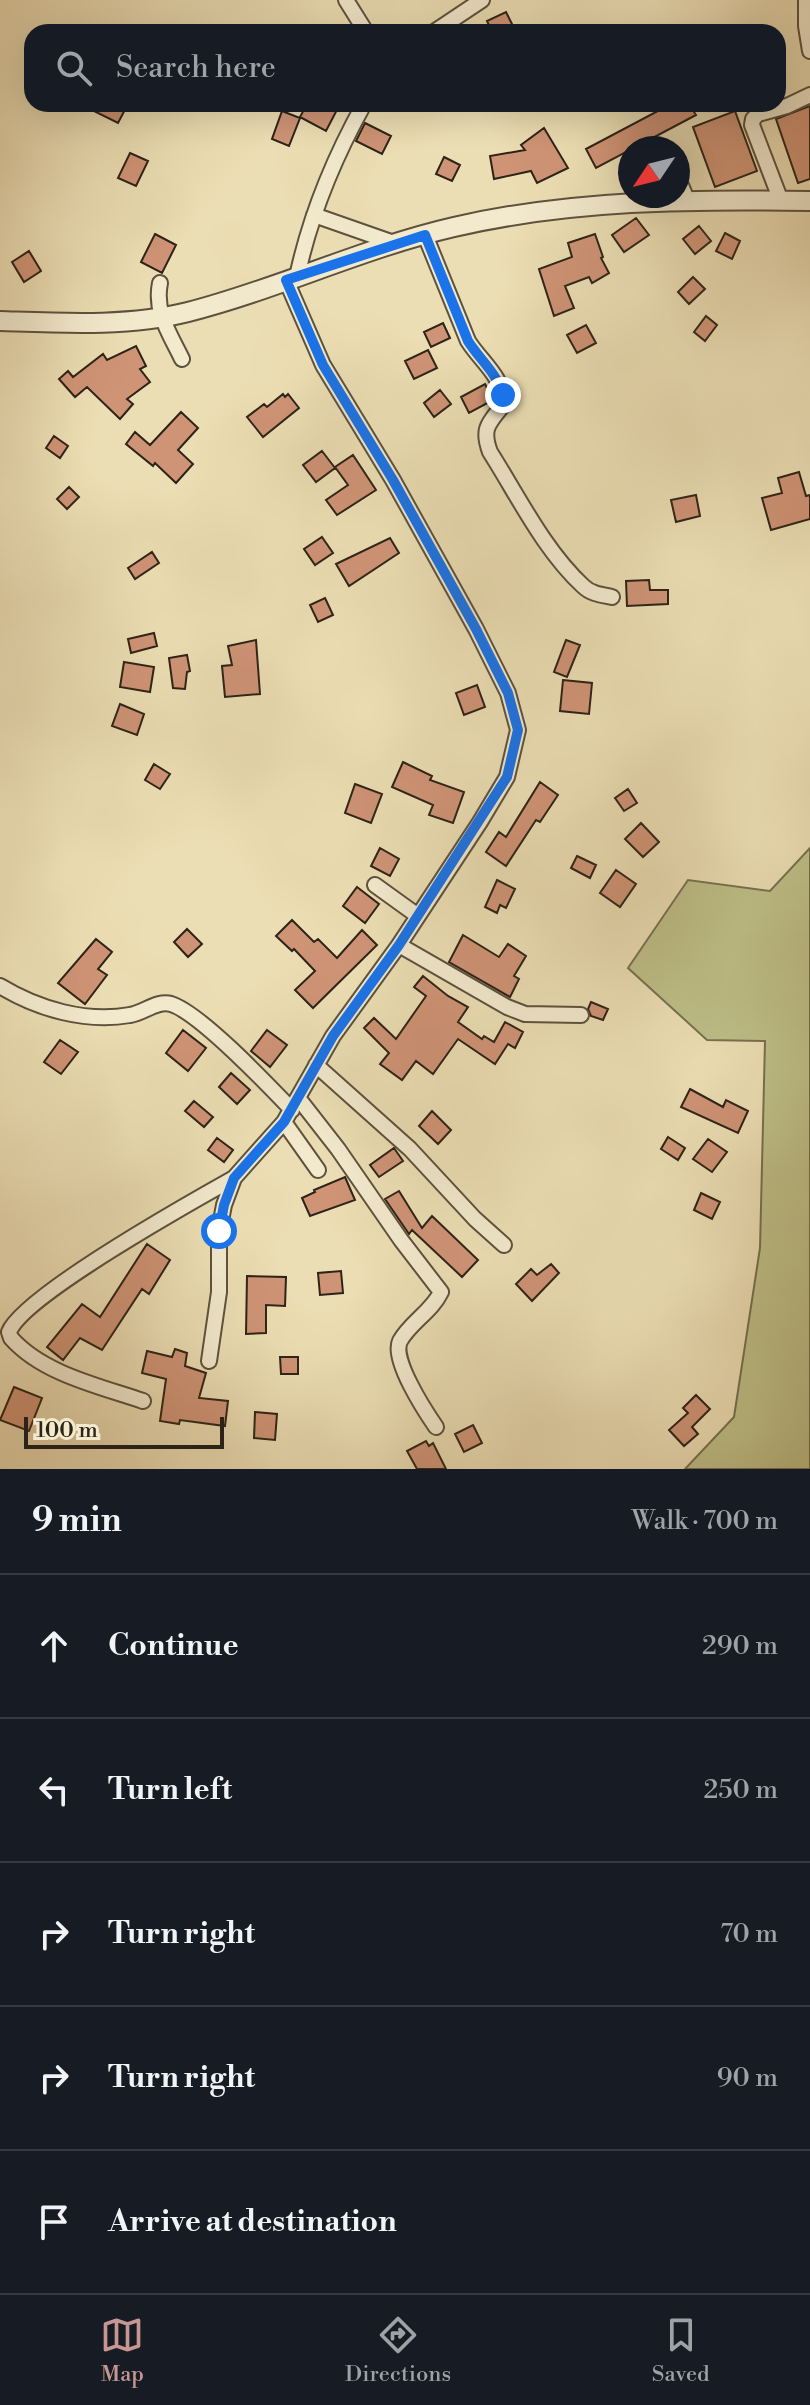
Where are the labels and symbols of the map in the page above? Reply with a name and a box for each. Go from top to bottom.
north arrow [618,136,690,208]
route end [485,377,521,413]
route start [201,1213,237,1249]
scale bar [24,1413,224,1449]

